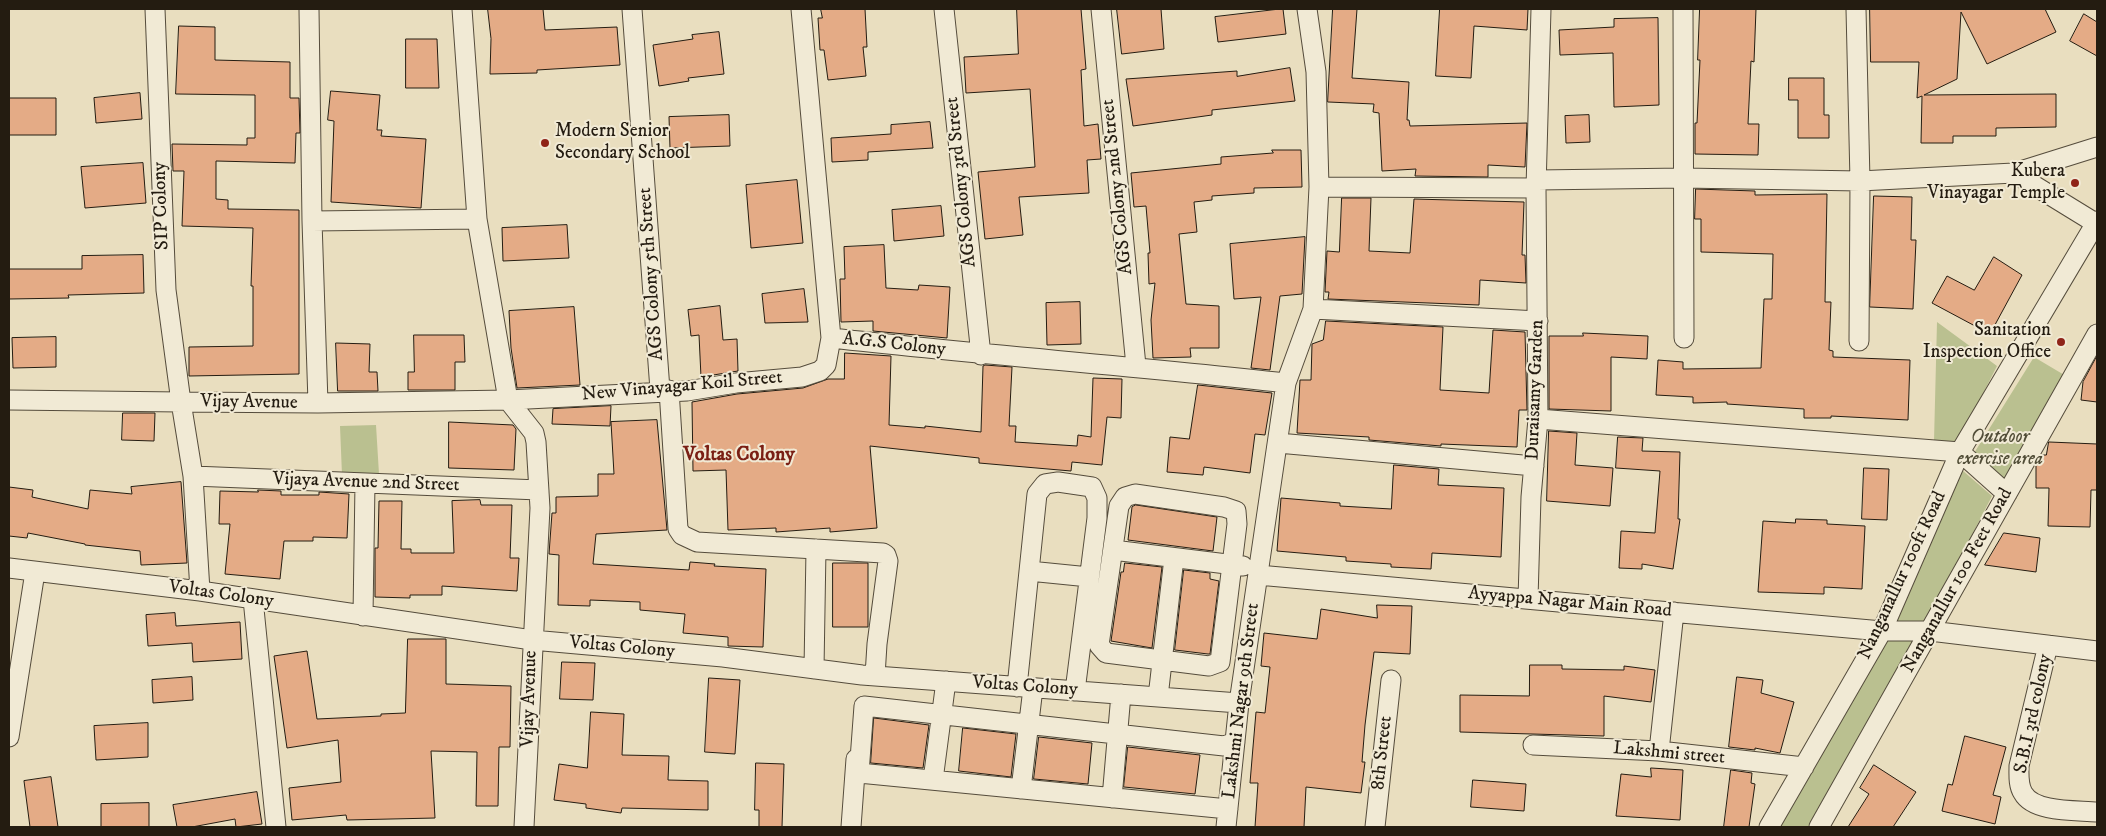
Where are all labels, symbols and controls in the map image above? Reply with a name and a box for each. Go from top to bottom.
street label: AGS Colony 3rd Street [942,96,982,268]
street label: AGS Colony 2nd Street [1097,98,1139,276]
place label: Modern Senior Secondary School [555,121,690,165]
marker: Modern Senior Secondary School [539,137,551,149]
street label: SIP Colony [149,161,175,251]
place label: Kubera Vinayagar Temple [1927,161,2065,205]
marker: Kubera Vinayagar Temple [2069,177,2081,189]
street label: AGS Colony 5th Street [635,187,669,361]
street label: Duraisamy Garden [1522,319,1550,461]
place label: Sanitation Inspection Office [1923,320,2051,364]
street label: A.G.S Colony [841,328,947,362]
marker: Sanitation Inspection Office [2055,336,2067,348]
street label: New Vinayagar Koil Street [581,367,783,407]
street label: Vijay Avenue [200,391,298,415]
park label: Outdoor exercise area [1957,427,2043,471]
district label: Voltas Colony [683,444,795,468]
street label: Vijaya Avenue 2nd Street [272,468,460,498]
street label: Nanganallur 100 Feet Road [1898,485,2018,677]
street label: Nanganallur 100ft Road [1854,488,1952,664]
street label: Voltas Colony [167,576,275,614]
street label: Ayyappa Nagar Main Road [1467,583,1673,623]
street label: Lakshmi Nagar 9th Street [1219,602,1265,800]
street label: Voltas Colony [568,632,676,664]
street label: Vijay Avenue [517,650,543,748]
street label: S.B.I 3rd colony [2010,652,2058,776]
street label: Voltas Colony [971,672,1079,702]
street label: 8th Street [1368,715,1398,791]
street label: Lakshmi street [1612,738,1726,770]

